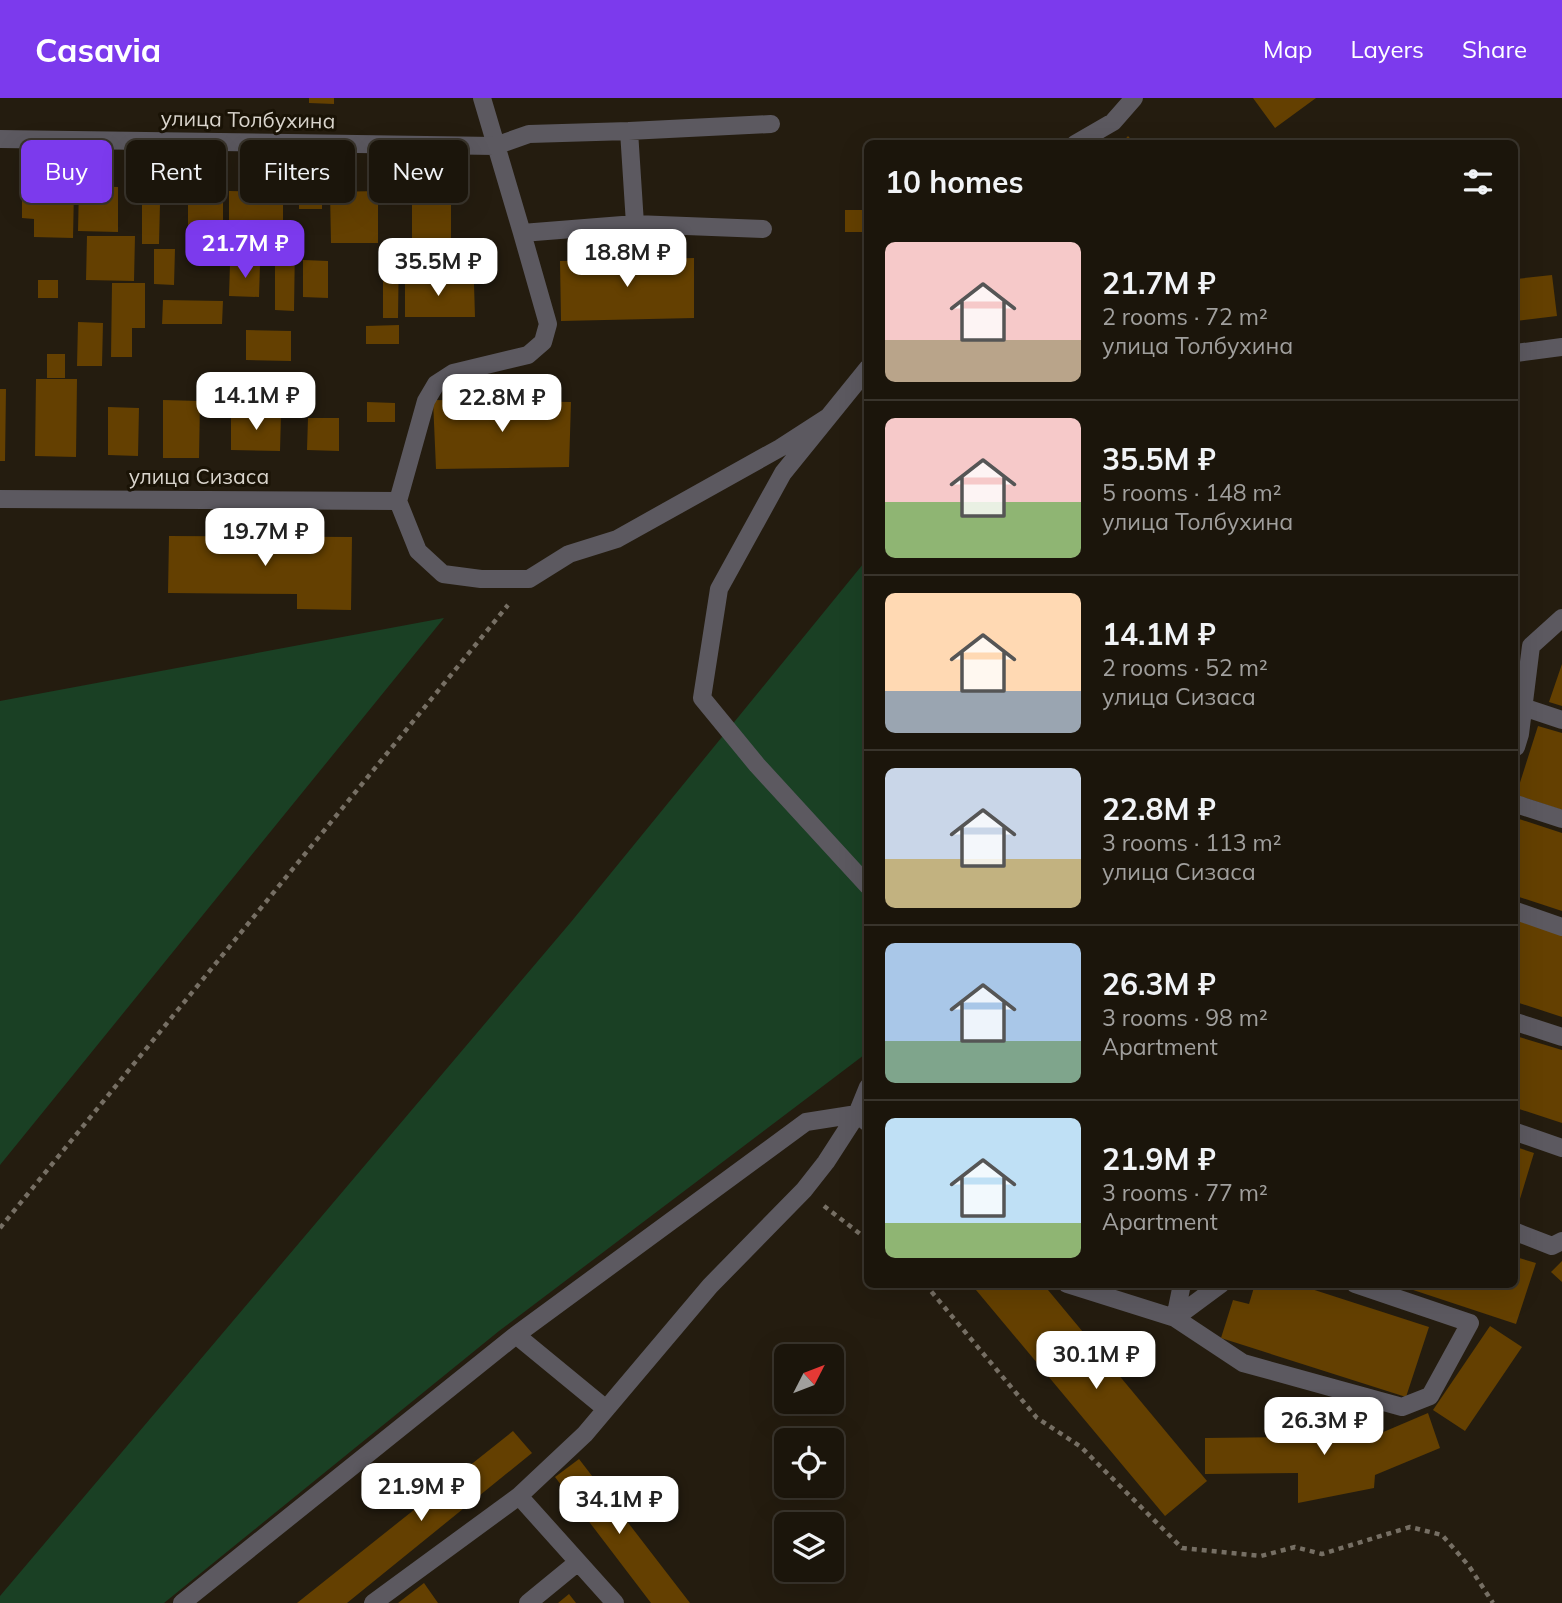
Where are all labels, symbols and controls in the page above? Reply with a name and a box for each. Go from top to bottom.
text: Casavia [35,29,161,70]
text: Map [1263,34,1312,64]
text: Layers [1350,34,1424,64]
text: Share [1462,34,1527,64]
street label: улица Толбухина [160,104,336,134]
chip: Buy [21,140,112,203]
chip: Rent [126,140,226,203]
chip: Filters [240,140,355,203]
chip: New [369,140,468,203]
text: 10 homes [885,163,1024,201]
icon: filters [1459,163,1497,201]
pin: 21.7M ₽ [180,220,310,280]
text: 21.7M ₽ [201,228,289,257]
pin: 18.8M ₽ [562,230,692,289]
text: 18.8M ₽ [583,237,671,266]
pin: 35.5M ₽ [373,238,503,298]
text: 35.5M ₽ [394,246,482,275]
text: 21.7M ₽ [1102,264,1216,302]
icon: home [941,270,1025,354]
text: 2 rooms · 72 m² [1102,302,1268,331]
text: улица Толбухина [1102,331,1293,360]
pin: 14.1M ₽ [191,372,321,432]
pin: 22.8M ₽ [437,374,567,434]
text: 14.1M ₽ [212,380,300,409]
text: 22.8M ₽ [458,382,546,411]
text: 35.5M ₽ [1102,440,1216,478]
icon: home [941,446,1025,530]
street label: улица Сизаса [129,463,269,489]
text: 5 rooms · 148 m² [1102,478,1282,507]
text: улица Толбухина [1102,507,1293,536]
pin: 19.7M ₽ [200,508,330,568]
text: 19.7M ₽ [221,516,309,545]
text: 14.1M ₽ [1102,615,1216,653]
icon: home [941,621,1025,705]
text: 2 rooms · 52 m² [1102,653,1268,682]
text: улица Сизаса [1102,682,1256,711]
text: 22.8M ₽ [1102,790,1216,828]
icon: home [941,796,1025,880]
text: 3 rooms · 113 m² [1102,828,1282,857]
text: улица Сизаса [1102,857,1256,886]
text: 26.3M ₽ [1102,965,1216,1003]
icon: home [941,971,1025,1055]
text: 3 rooms · 98 m² [1102,1003,1268,1032]
text: Apartment [1102,1032,1218,1061]
text: 21.9M ₽ [1102,1140,1216,1178]
icon: home [941,1146,1025,1230]
text: 3 rooms · 77 m² [1102,1178,1268,1207]
text: Apartment [1102,1207,1218,1236]
pin: 30.1M ₽ [1031,1332,1161,1391]
text: 30.1M ₽ [1052,1339,1140,1368]
north arrow [774,1344,844,1414]
map controls [774,1344,844,1582]
pin: 26.3M ₽ [1259,1398,1389,1457]
text: 26.3M ₽ [1280,1405,1368,1434]
button: locate [774,1428,844,1498]
pin: 21.9M ₽ [356,1464,486,1523]
text: 21.9M ₽ [377,1471,465,1500]
pin: 34.1M ₽ [554,1476,684,1536]
text: 34.1M ₽ [575,1484,663,1513]
button: layers [774,1512,844,1582]

